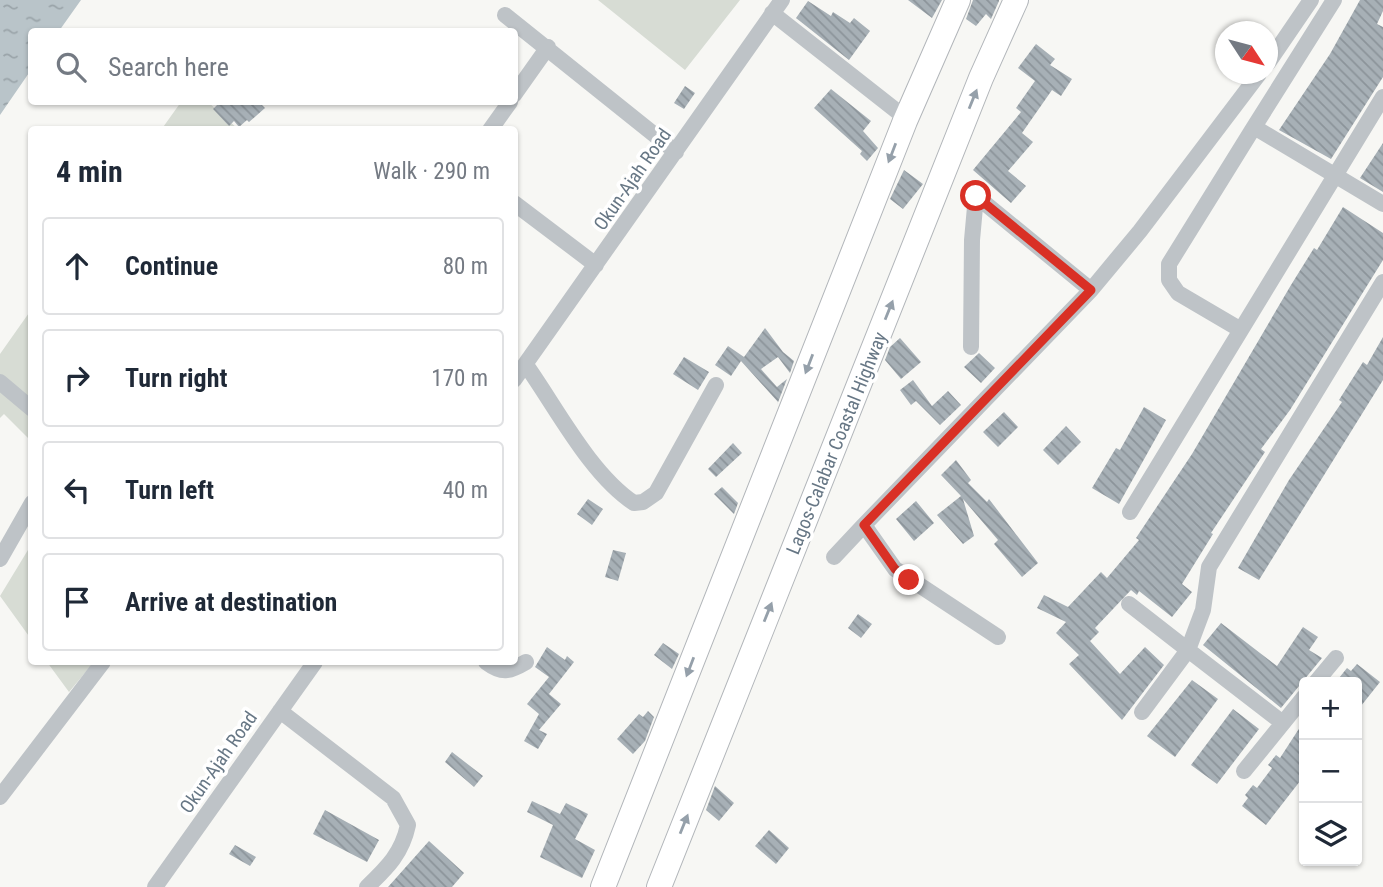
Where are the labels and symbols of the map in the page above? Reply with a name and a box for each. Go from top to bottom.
north arrow [1215,21,1278,84]
one-way arrow [967,88,978,109]
street label: Okun-Ajah Road [589,124,676,235]
one-way arrow [887,142,898,163]
route start [960,180,991,211]
one-way arrow [883,299,894,320]
street label: Lagos-Calabar Coastal Highway [781,329,892,558]
one-way arrow [803,354,814,375]
route end [893,564,924,595]
one-way arrow [763,602,774,623]
one-way arrow [684,657,695,678]
street label: Okun-Ajah Road [175,707,262,818]
one-way arrow [679,813,690,834]

